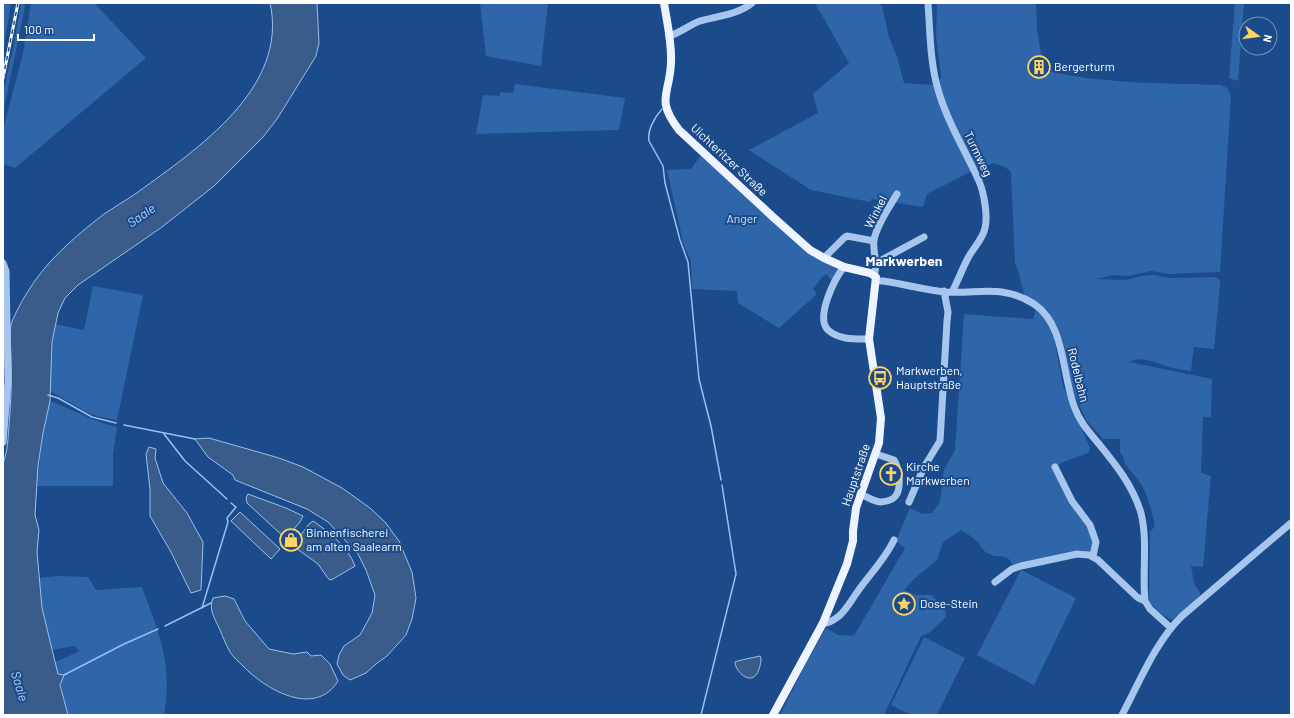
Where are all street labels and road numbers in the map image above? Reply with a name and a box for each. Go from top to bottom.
street label: Uichteritzer Straße [689,120,771,198]
street label: Turmweg [962,129,996,178]
street label: Winkel [861,193,889,230]
street label: Rodelbahn [1066,346,1092,403]
street label: Hauptstraße [838,442,872,508]

